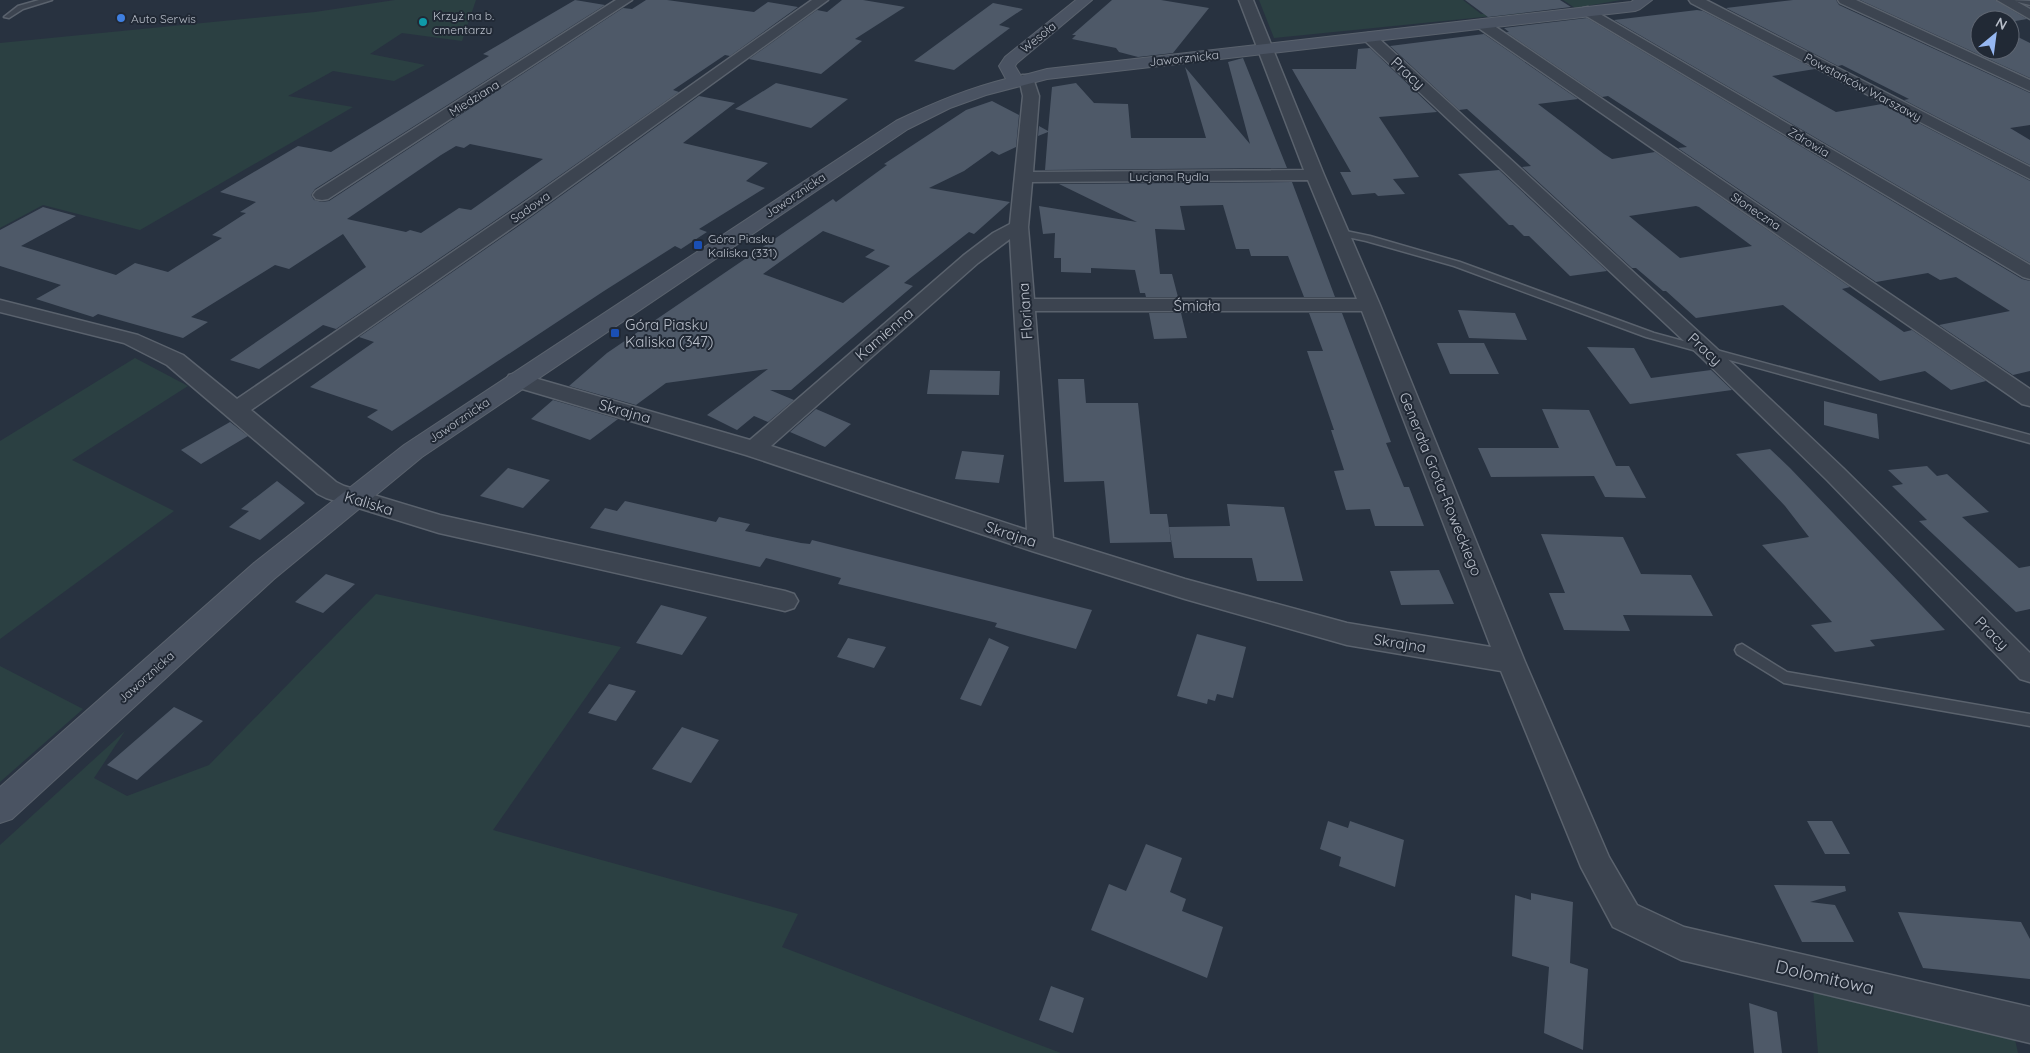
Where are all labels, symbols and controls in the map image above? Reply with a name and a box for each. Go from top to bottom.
place label: Krzyż na b. cmentarzu [433,8,494,37]
north arrow [1970,10,2020,60]
place label: Auto Serwis [131,11,196,26]
marker: Auto Serwis [115,12,127,24]
text: N [1992,13,2010,34]
marker: Krzyż na b. cmentarzu [417,16,429,28]
street label: Wesoła [1017,18,1059,56]
street label: Jaworznicka [1148,47,1220,69]
street label: Powstańców Warszawy [1802,50,1924,124]
street label: Pracy [1387,52,1429,94]
street label: Miedziana [446,77,502,119]
street label: Zdrowia [1786,124,1832,160]
street label: Jaworznicka [762,169,828,221]
street label: Lucjana Rydla [1129,169,1209,184]
street label: Sadowa [507,188,553,226]
street label: Słoneczna [1728,189,1784,233]
place label: Góra Piasku Kaliska (331) [708,231,777,260]
marker: Góra Piasku Kaliska (331) [692,239,704,251]
street label: Floriana [1014,282,1036,340]
street label: Śmiała [1174,296,1220,315]
street label: Kamienna [851,304,917,364]
place label: Góra Piasku Kaliska (347) [625,315,713,351]
marker: Góra Piasku Kaliska (347) [609,327,621,339]
street label: Pracy [1684,328,1726,370]
street label: Generała Grota-Roweckiego [1395,389,1487,579]
street label: Jaworznicka [426,394,492,446]
street label: Skrajna [597,395,653,427]
street label: Kaliska [342,487,396,519]
street label: Skrajna [983,517,1039,551]
street label: Pracy [1971,612,2013,654]
street label: Skrajna [1372,629,1428,657]
street label: Jaworznicka [115,648,177,706]
street label: Dolomitowa [1773,954,1877,1000]

